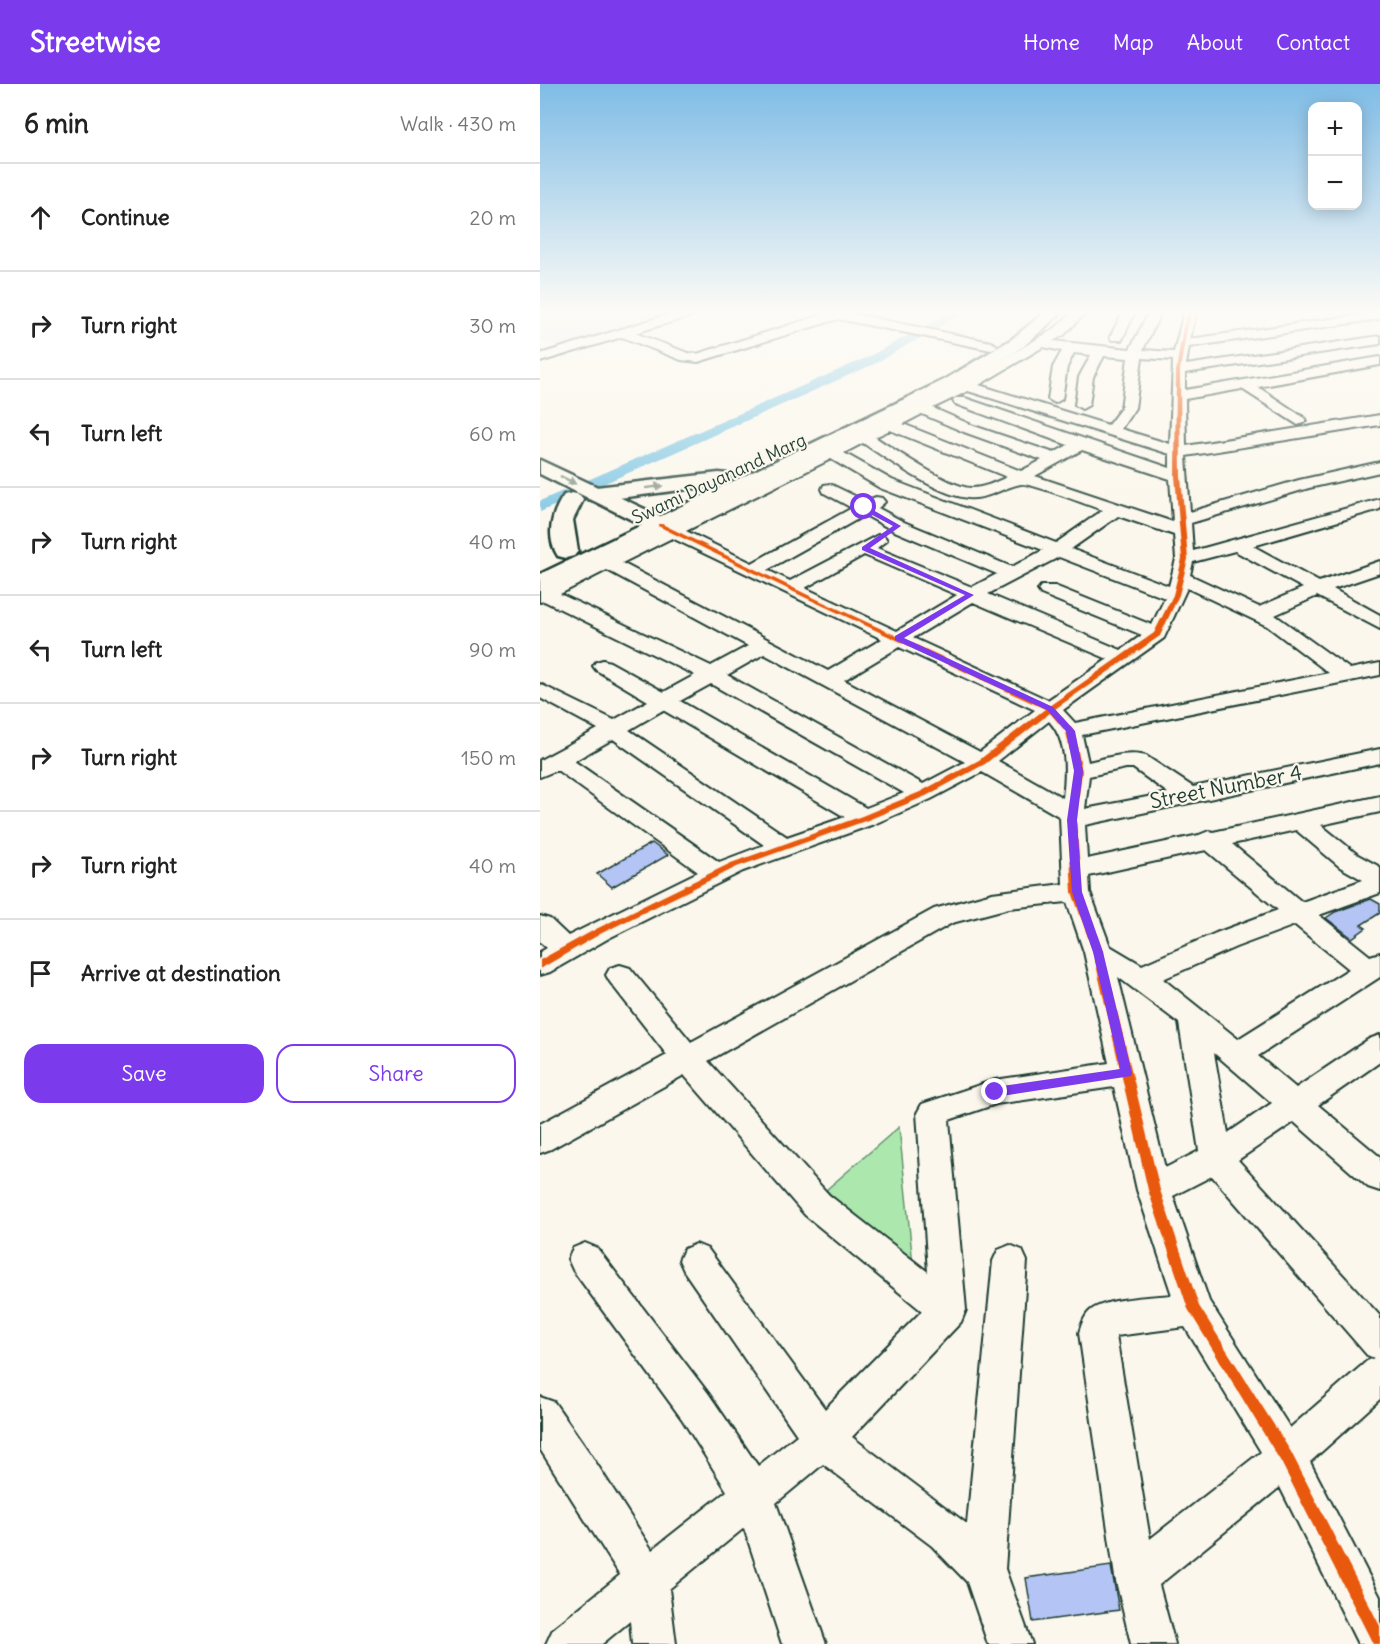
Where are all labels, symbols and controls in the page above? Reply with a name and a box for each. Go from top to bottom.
text: Streetwise [30,24,161,60]
text: Home [1023,29,1080,56]
text: Map [1113,29,1154,56]
text: About [1187,29,1243,56]
text: Contact [1276,29,1350,56]
map controls [1308,102,1362,210]
button: + [1308,102,1362,156]
text: 6 min [24,107,89,140]
text: Walk · 430 m [400,111,516,136]
button: − [1308,156,1362,210]
icon: ahead [24,201,57,234]
text: Continue [81,203,170,231]
text: 20 m [470,205,516,230]
icon: right [24,309,57,342]
text: Turn right [81,311,177,339]
text: 30 m [469,313,516,338]
icon: left [24,417,57,450]
text: Turn left [81,419,162,447]
text: 60 m [469,421,516,446]
street label: Swami Dayanand Marg [628,428,810,529]
one-way arrow [560,475,577,485]
one-way arrow [645,482,664,492]
route start [850,493,876,519]
icon: right [24,525,57,558]
text: Turn right [81,527,177,555]
text: 40 m [469,529,516,554]
icon: left [24,633,57,666]
text: Turn left [81,635,162,663]
text: 90 m [469,637,516,662]
icon: right [24,741,57,774]
text: Turn right [81,743,177,771]
text: 150 m [461,745,516,770]
street label: Street Number 4 [1147,758,1304,815]
icon: right [24,849,57,882]
text: Turn right [81,851,177,879]
text: 40 m [469,853,516,878]
icon: arrive [24,957,57,990]
text: Arrive at destination [81,959,281,987]
button: Save [24,1044,264,1103]
button: Share [276,1044,516,1103]
route end [981,1078,1007,1104]

